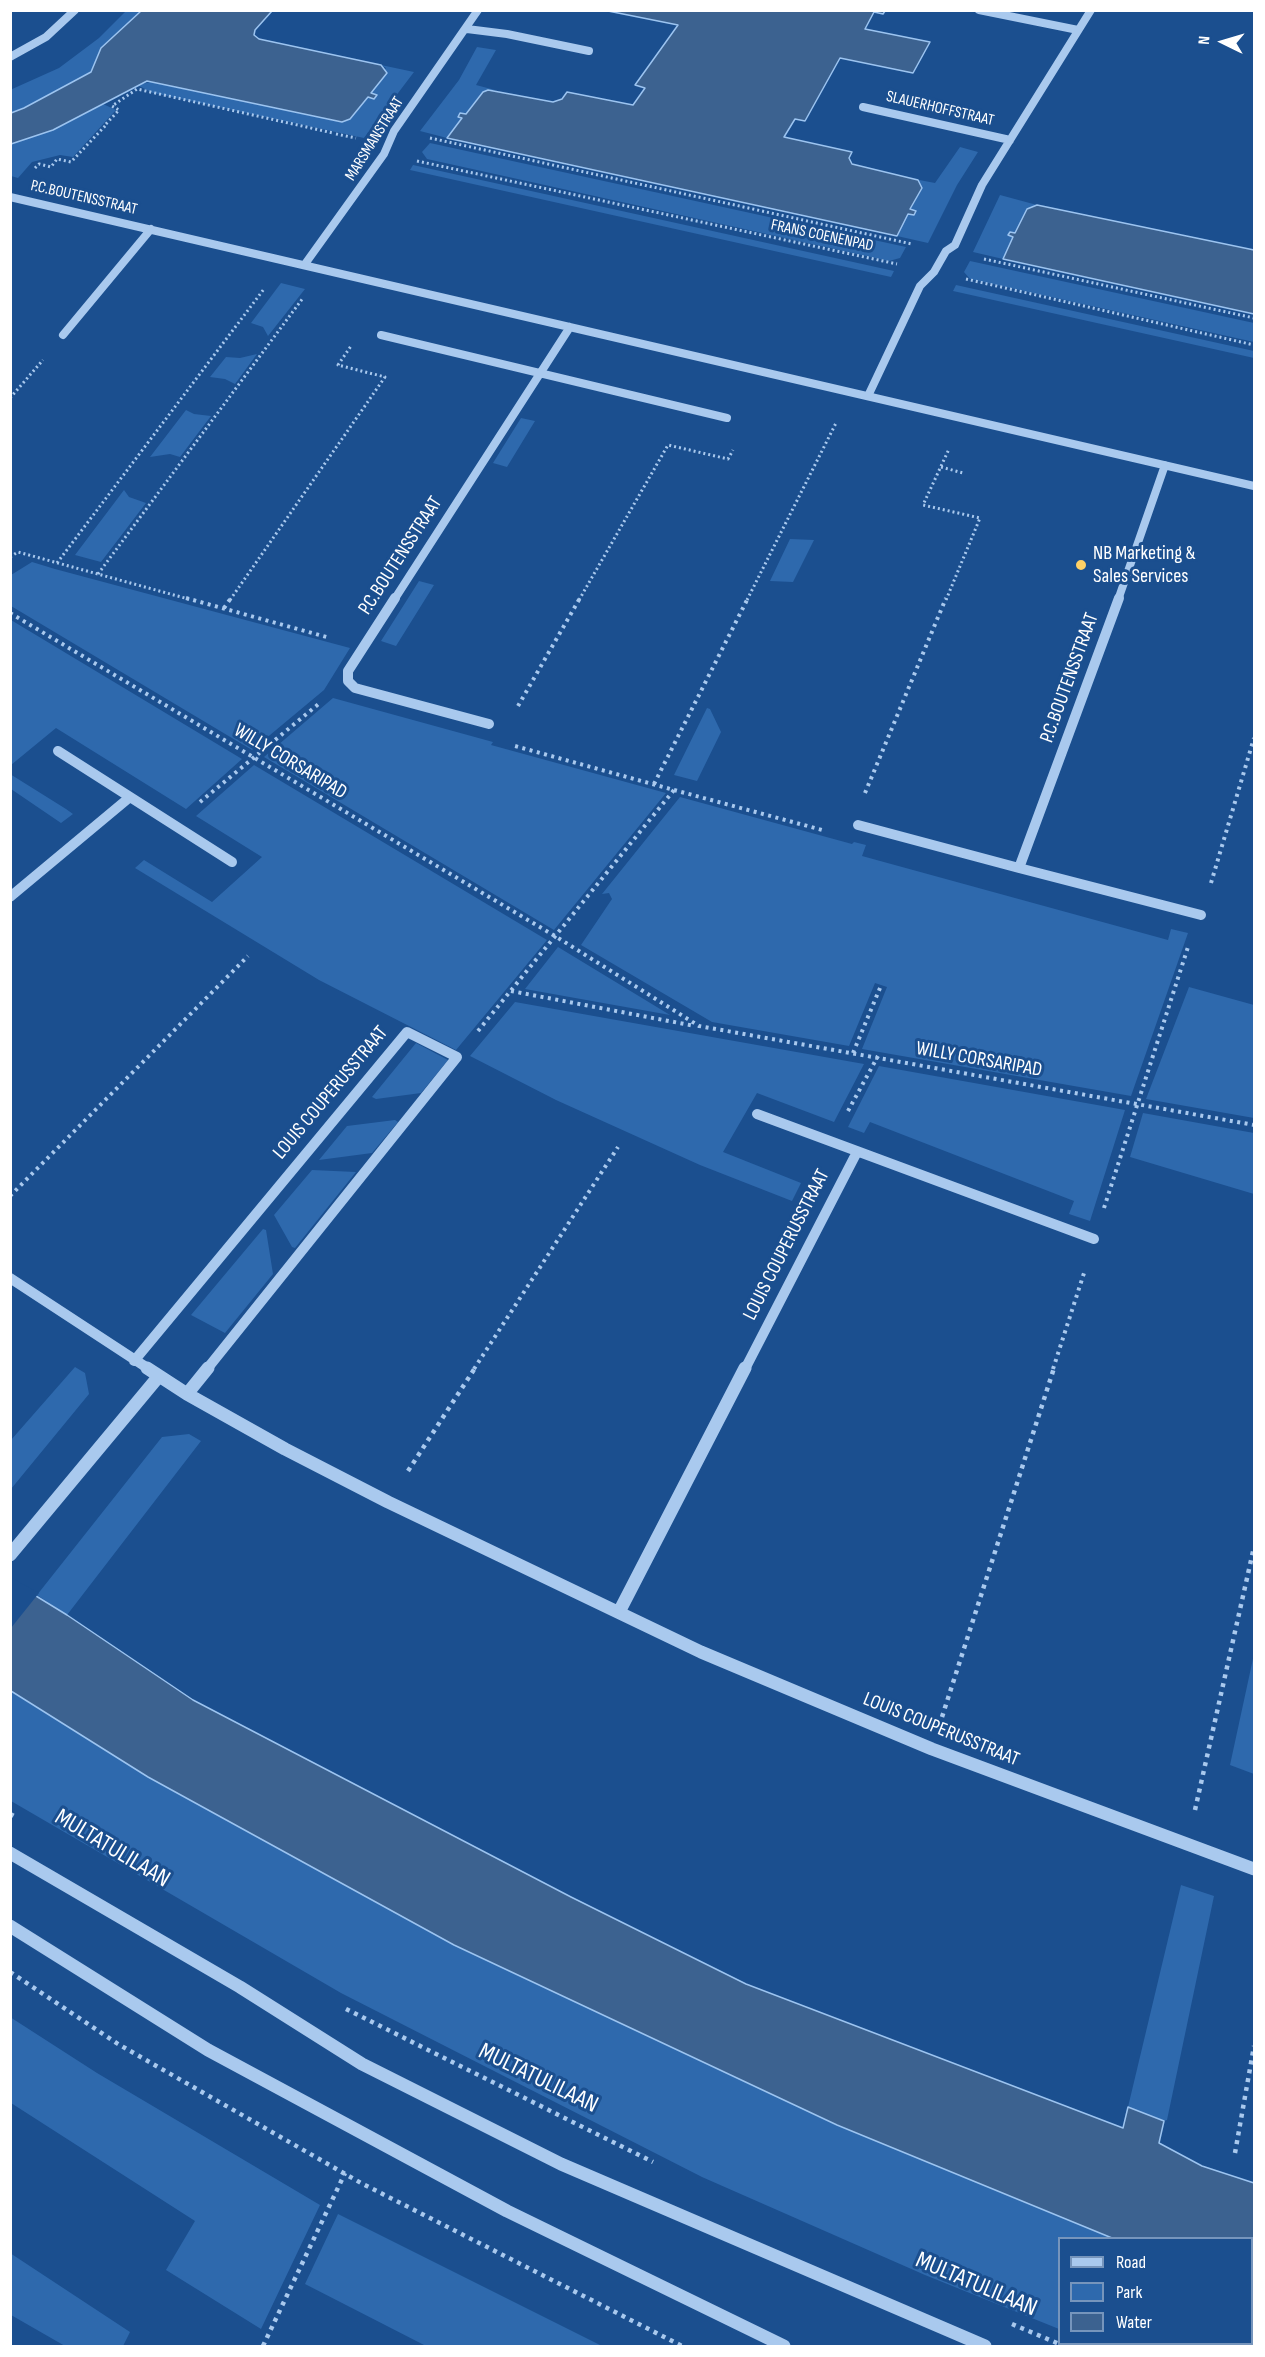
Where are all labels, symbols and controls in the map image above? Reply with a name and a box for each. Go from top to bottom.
north arrow [1193,12,1253,72]
text: N [1195,35,1214,45]
street label: SLAUERHOFFSTRAAT [884,87,996,131]
street label: MARSMANSTRAAT [342,93,408,185]
street label: P.C.BOUTENSSTRAAT [29,176,139,220]
street label: FRANS COENENPAD [769,216,875,256]
street label: P.C.BOUTENSSTRAAT [354,492,448,620]
place label: NB Marketing & Sales Services [1093,542,1196,589]
marker: NB Marketing & Sales Services [1074,558,1088,572]
street label: P.C.BOUTENSSTRAAT [1035,610,1105,746]
street label: WILLY CORSARIPAD [229,719,351,805]
street label: LOUIS COUPERUSSTRAAT [268,1022,394,1164]
street label: WILLY CORSARIPAD [914,1037,1044,1083]
street label: LOUIS COUPERUSSTRAAT [739,1166,835,1324]
street label: LOUIS COUPERUSSTRAAT [859,1688,1023,1772]
street label: MULTATULILAAN [49,1803,175,1895]
street label: MULTATULILAAN [474,2038,602,2120]
legend [1058,2237,1253,2345]
street label: MULTATULILAAN [911,2247,1041,2323]
text: Road [1116,2252,1146,2273]
text: Park [1116,2282,1142,2303]
text: Water [1116,2312,1152,2333]

